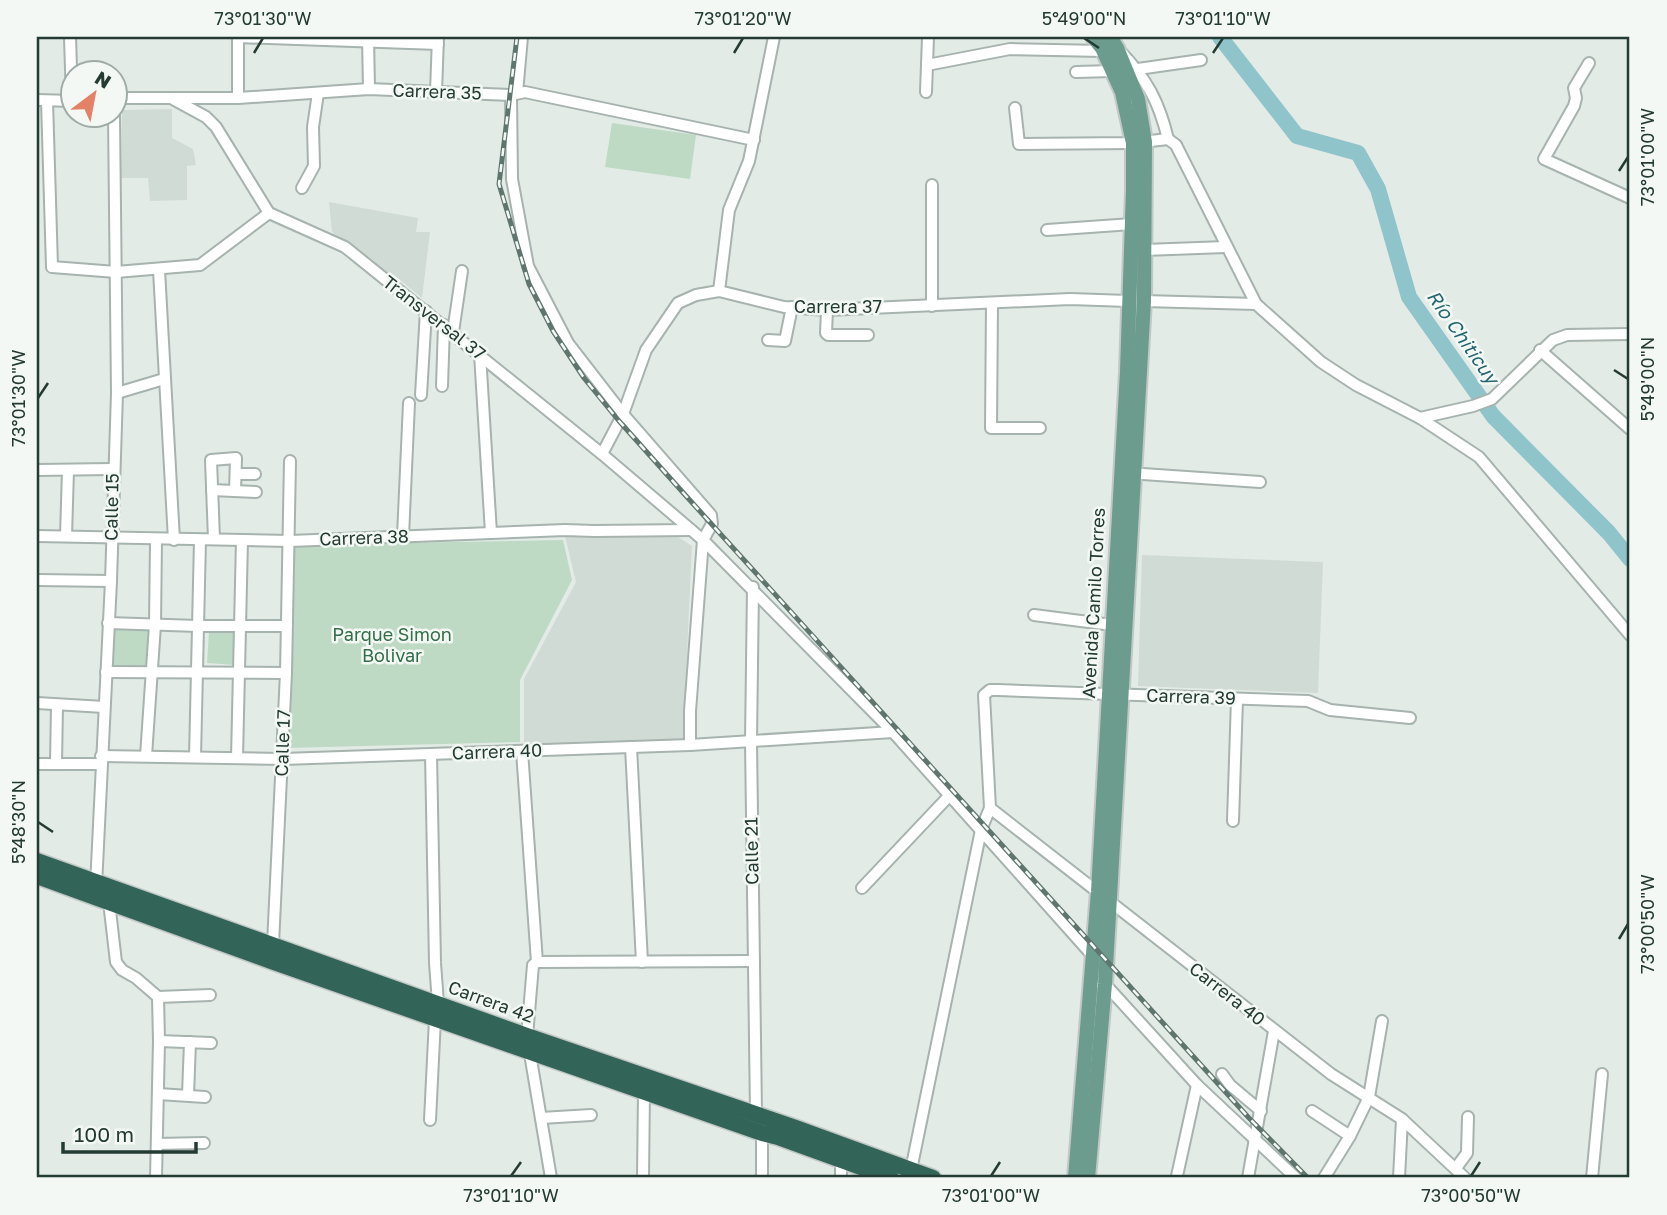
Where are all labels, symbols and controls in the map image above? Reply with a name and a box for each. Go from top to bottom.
text: 73°01'30"W [214,7,312,29]
text: 73°01'20"W [694,7,792,29]
text: 5°49'00"N [1042,7,1126,29]
text: 73°01'10"W [1175,7,1271,29]
north arrow [60,60,130,130]
text: N [91,66,115,93]
street label: Carrera 35 [392,78,482,104]
text: 73°01'00"W [1636,108,1658,206]
street label: Transversal 37 [379,270,490,364]
water label: Río Chiticuy [1423,285,1505,390]
street label: Carrera 37 [794,295,882,317]
text: 5°49'00"N [1636,337,1658,421]
text: 73°01'30"W [7,349,29,447]
street label: Calle 15 [99,473,123,541]
street label: Avenida Camilo Torres [1077,507,1109,699]
street label: Carrera 38 [319,524,409,550]
park label: Parque Simon Bolivar [332,623,452,666]
street label: Carrera 39 [1146,683,1236,709]
street label: Calle 17 [270,709,294,777]
street label: Carrera 40 [451,738,543,764]
text: 5°48'30"N [7,780,29,864]
street label: Calle 21 [739,817,763,885]
text: 73°00'50"W [1636,874,1658,974]
street label: Carrera 40 [1185,957,1270,1030]
street label: Carrera 42 [445,975,537,1027]
scale bar [63,1110,196,1154]
text: 100 m [74,1121,134,1147]
text: 73°01'10"W [463,1184,559,1206]
text: 73°01'00"W [942,1184,1040,1206]
text: 73°00'50"W [1421,1184,1521,1206]

